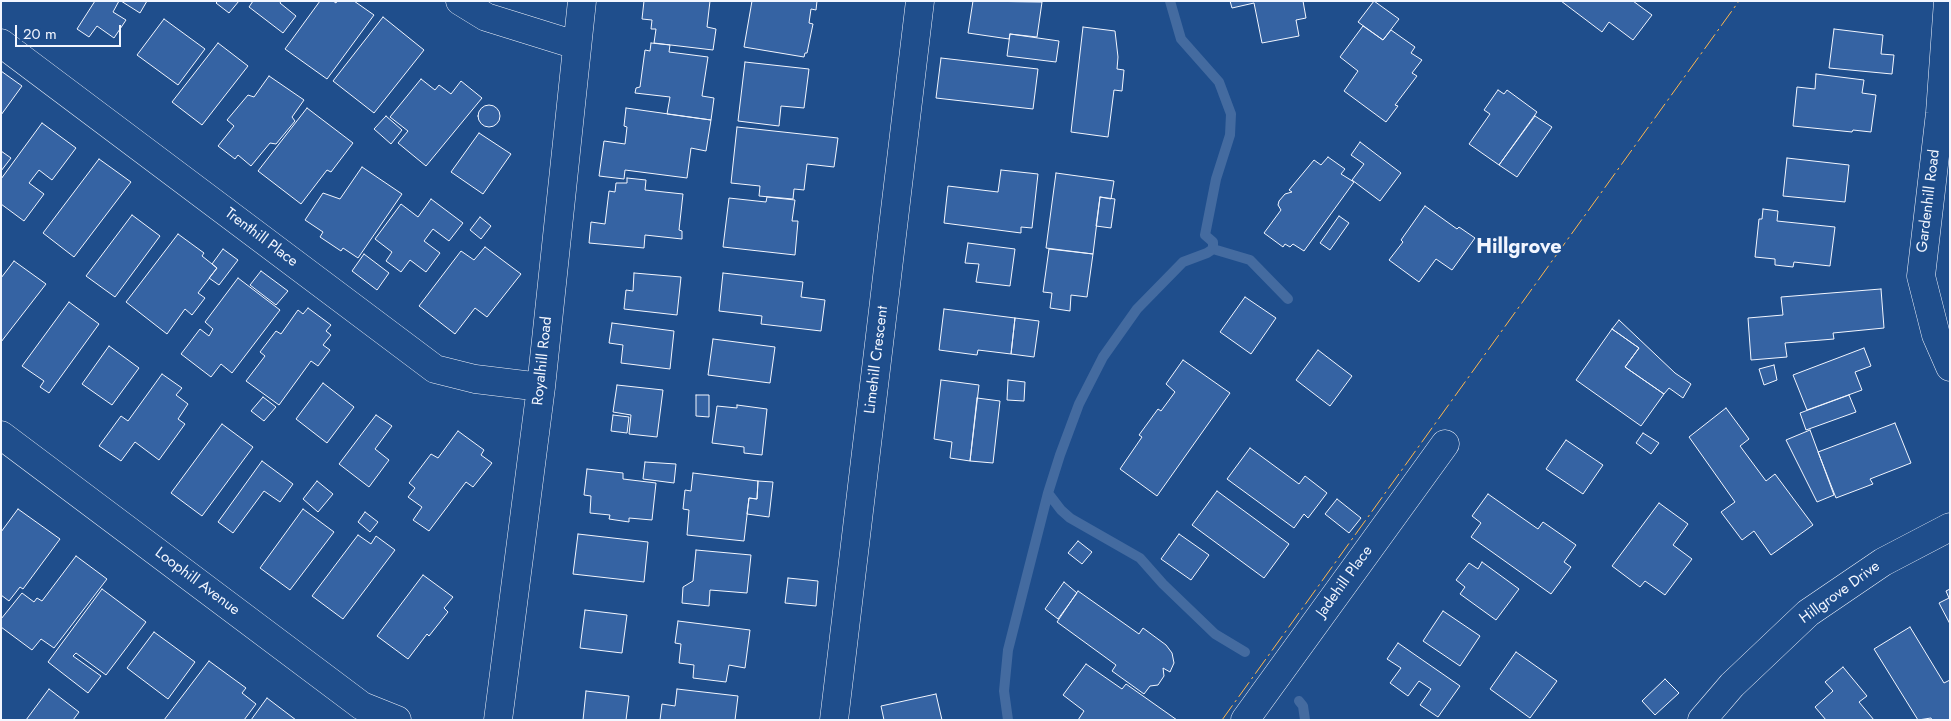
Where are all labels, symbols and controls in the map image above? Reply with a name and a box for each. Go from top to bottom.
scale bar [18,15,124,47]
text: 20 m [23,23,57,45]
street label: Gardenhill Road [1914,148,1944,254]
street label: Trenthill Place [221,205,301,271]
district label: Hillgrove [1476,236,1562,260]
street label: Limehill Crescent [861,305,893,415]
street label: Royalhill Road [529,316,557,406]
street label: Jadehill Place [1313,543,1377,621]
street label: Loophill Avenue [151,544,243,620]
street label: Hillgrove Drive [1796,558,1884,628]

